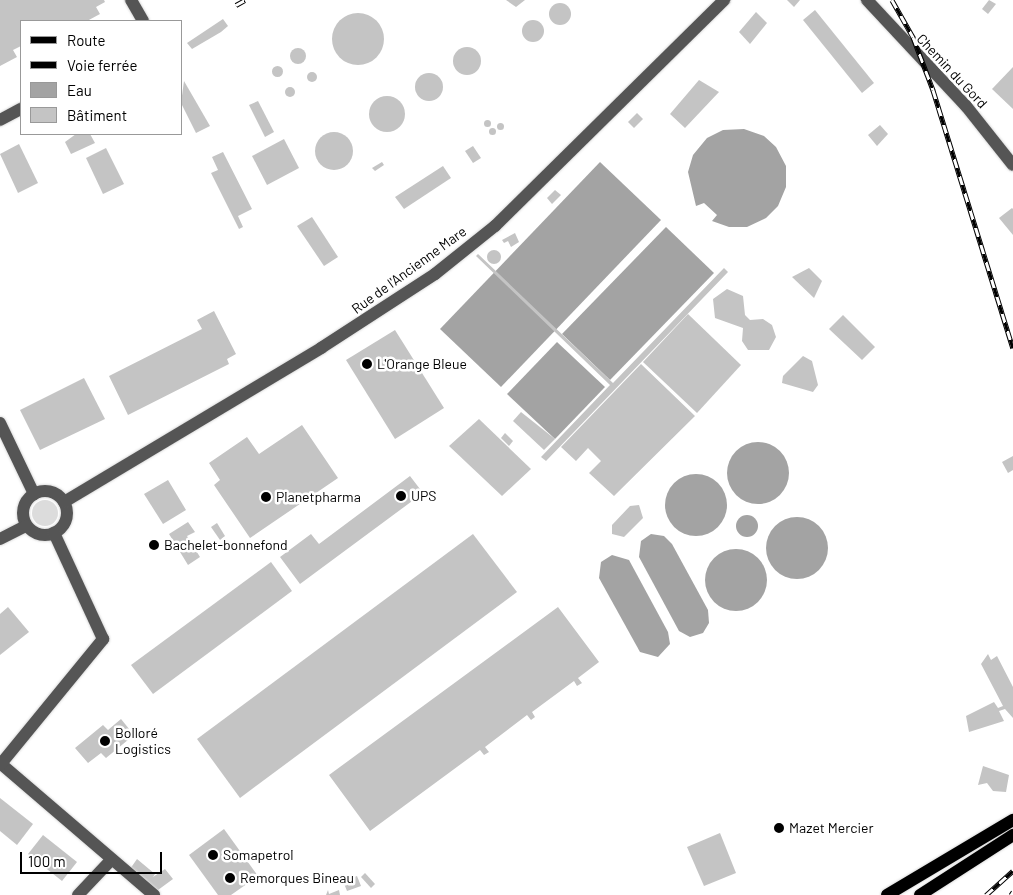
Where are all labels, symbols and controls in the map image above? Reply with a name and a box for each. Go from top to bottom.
legend [20,20,182,135]
street label: Chemin du Gord [913,30,991,112]
text: Route [67,31,106,49]
text: Voie ferrée [67,56,138,74]
text: Eau [67,81,92,99]
text: Bâtiment [67,106,127,124]
street label: Rue de l'Ancienne Mare [348,223,470,317]
place label: L'Orange Bleue [377,356,467,372]
marker: L'Orange Bleue [361,358,373,370]
place label: UPS [411,488,437,504]
place label: Planetpharma [276,489,361,505]
marker: UPS [395,490,407,502]
marker: Planetpharma [260,491,272,503]
place label: Bachelet-bonnefond [164,537,288,553]
marker: Bachelet-bonnefond [148,539,160,551]
place label: Bolloré Logistics [115,725,171,758]
marker: Bolloré Logistics [99,735,111,747]
place label: Mazet Mercier [789,820,874,836]
marker: Mazet Mercier [773,822,785,834]
scale bar [22,842,165,874]
place label: Somapetrol [223,847,294,863]
marker: Somapetrol [207,849,219,861]
text: 100 m [28,852,66,870]
place label: Remorques Bineau [240,870,354,886]
marker: Remorques Bineau [224,872,236,884]

